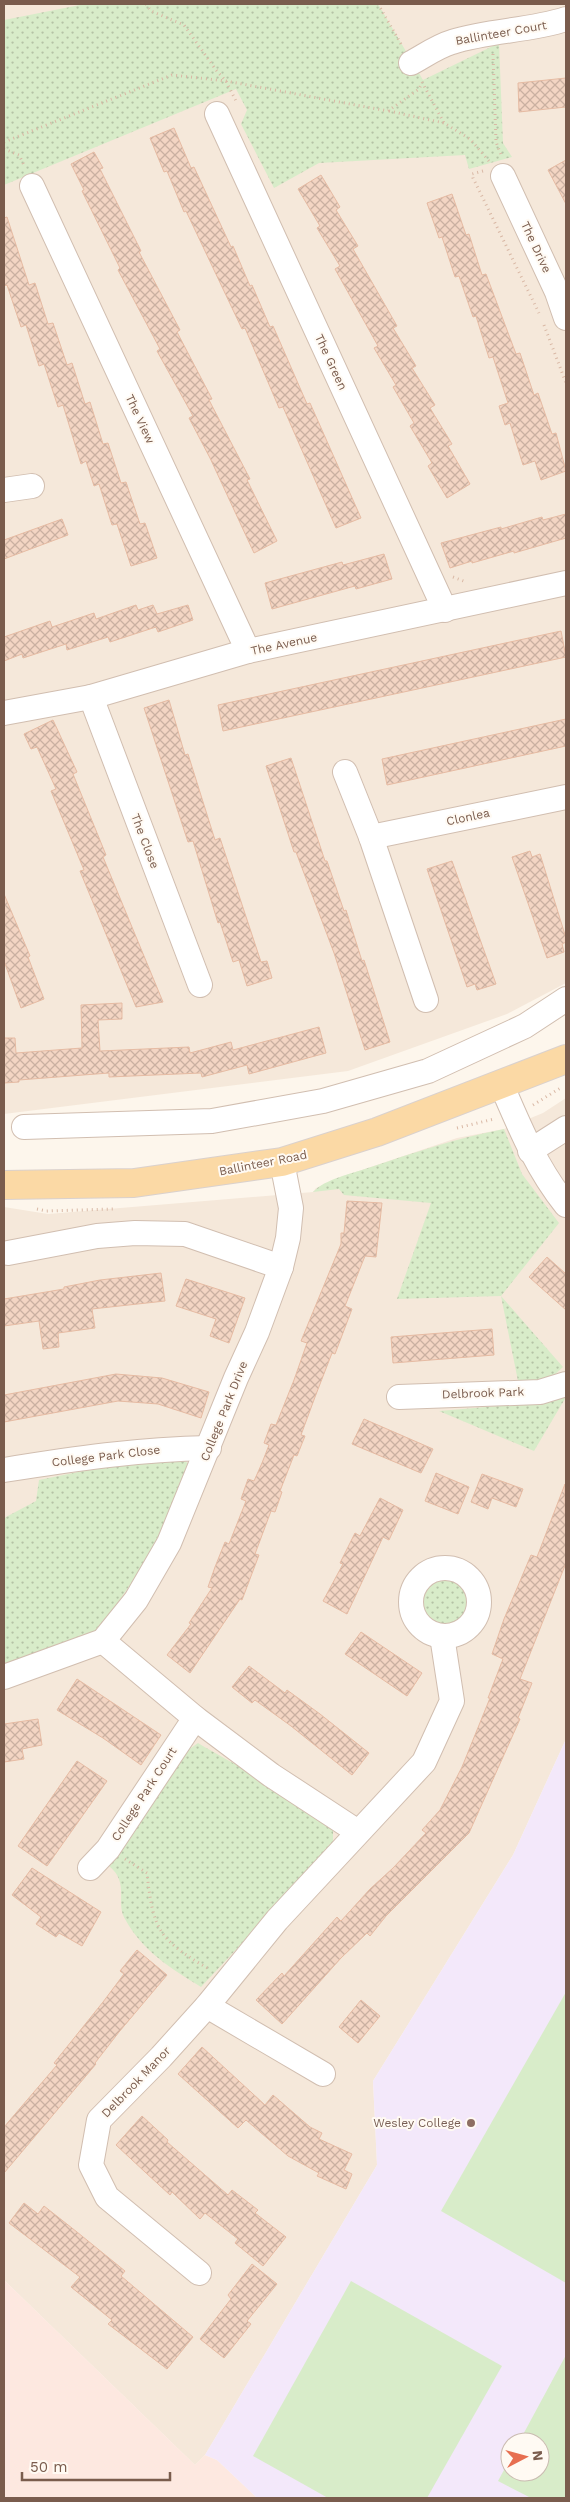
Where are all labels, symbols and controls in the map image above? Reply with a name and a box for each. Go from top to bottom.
street label: Ballinteer Court [454,18,548,48]
street label: The Drive [518,219,554,275]
street label: The Green [312,332,350,392]
street label: The View [122,392,158,446]
street label: The Avenue [250,630,318,658]
street label: Clonlea [445,806,491,828]
street label: The Close [128,812,162,871]
street label: Ballinteer Road [218,1148,308,1178]
street label: College Park Drive [198,1359,250,1463]
street label: Delbrook Park [442,1385,525,1401]
street label: College Park Close [51,1442,161,1470]
street label: College Park Court [108,1744,180,1844]
street label: Delbrook Manor [99,2044,173,2120]
place label: Wesley College [373,2116,461,2130]
marker: Wesley College [465,2117,477,2129]
north arrow [500,2432,550,2482]
scale bar [22,2450,170,2482]
text: N [529,2450,546,2462]
text: 50 m [30,2458,67,2476]

